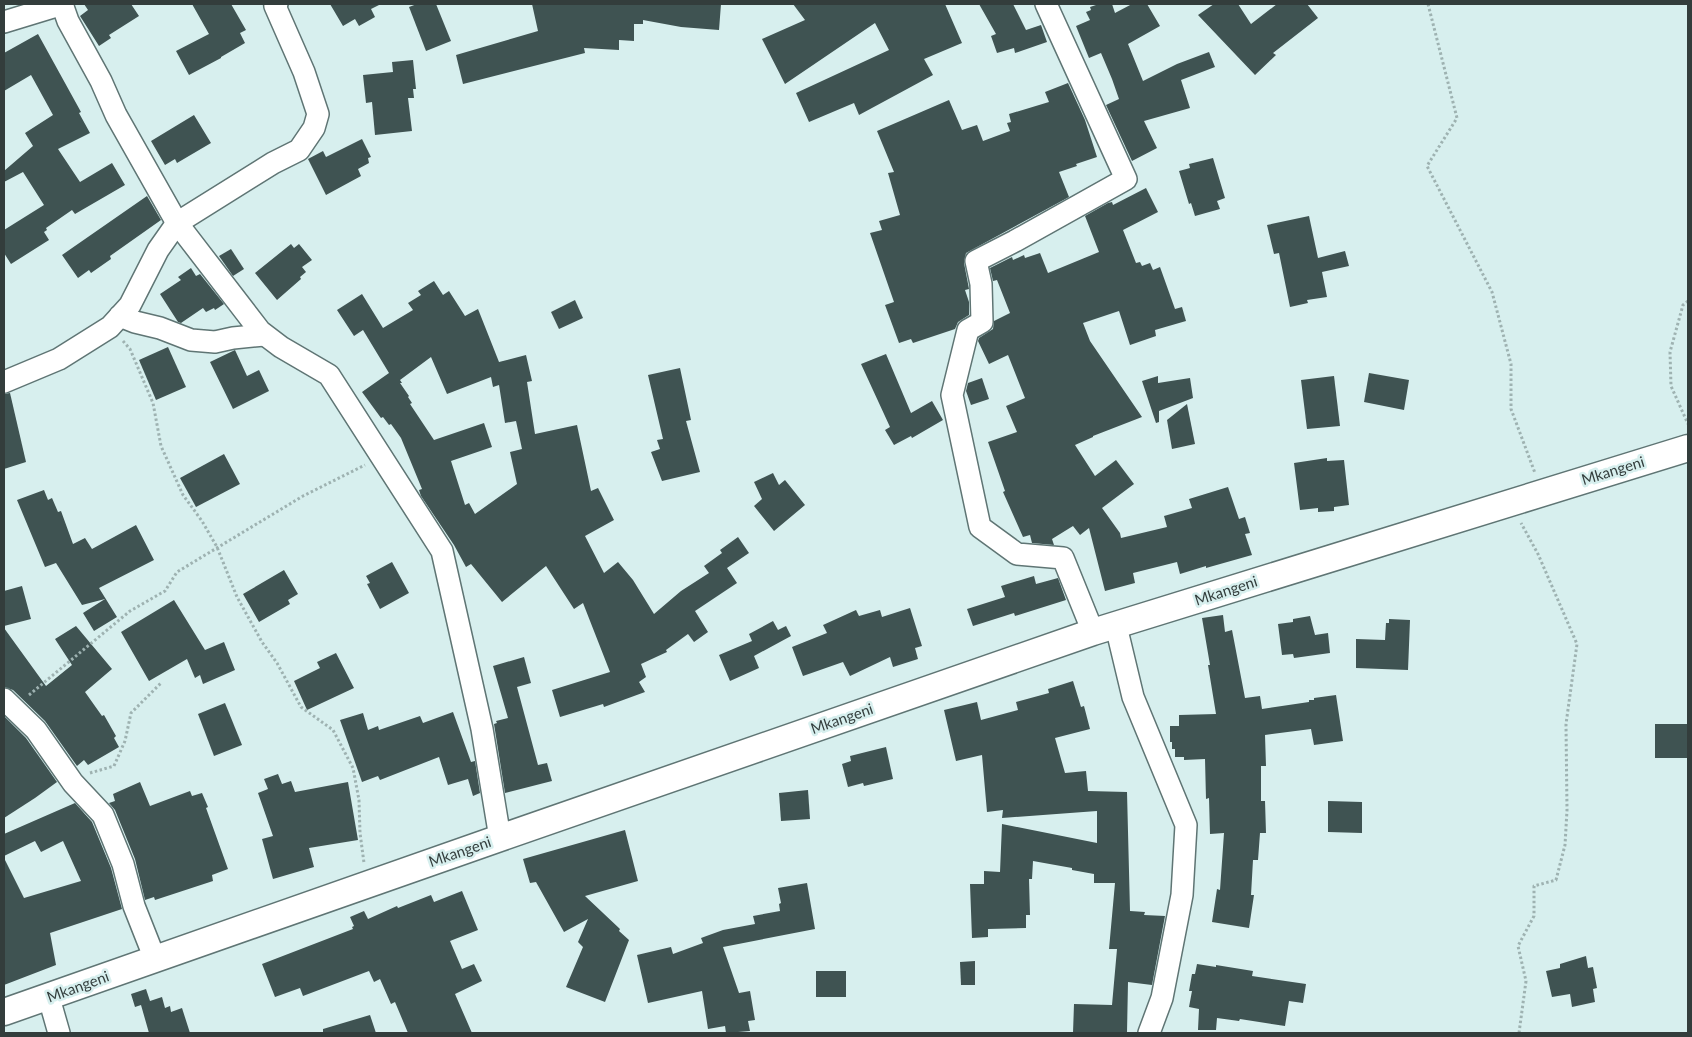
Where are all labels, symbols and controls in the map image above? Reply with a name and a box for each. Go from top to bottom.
street label: Mkangeni [1579,452,1646,488]
street label: Mkangeni [1192,571,1259,609]
street label: Mkangeni [808,699,875,737]
street label: Mkangeni [426,832,493,870]
street label: Mkangeni [44,967,111,1006]

